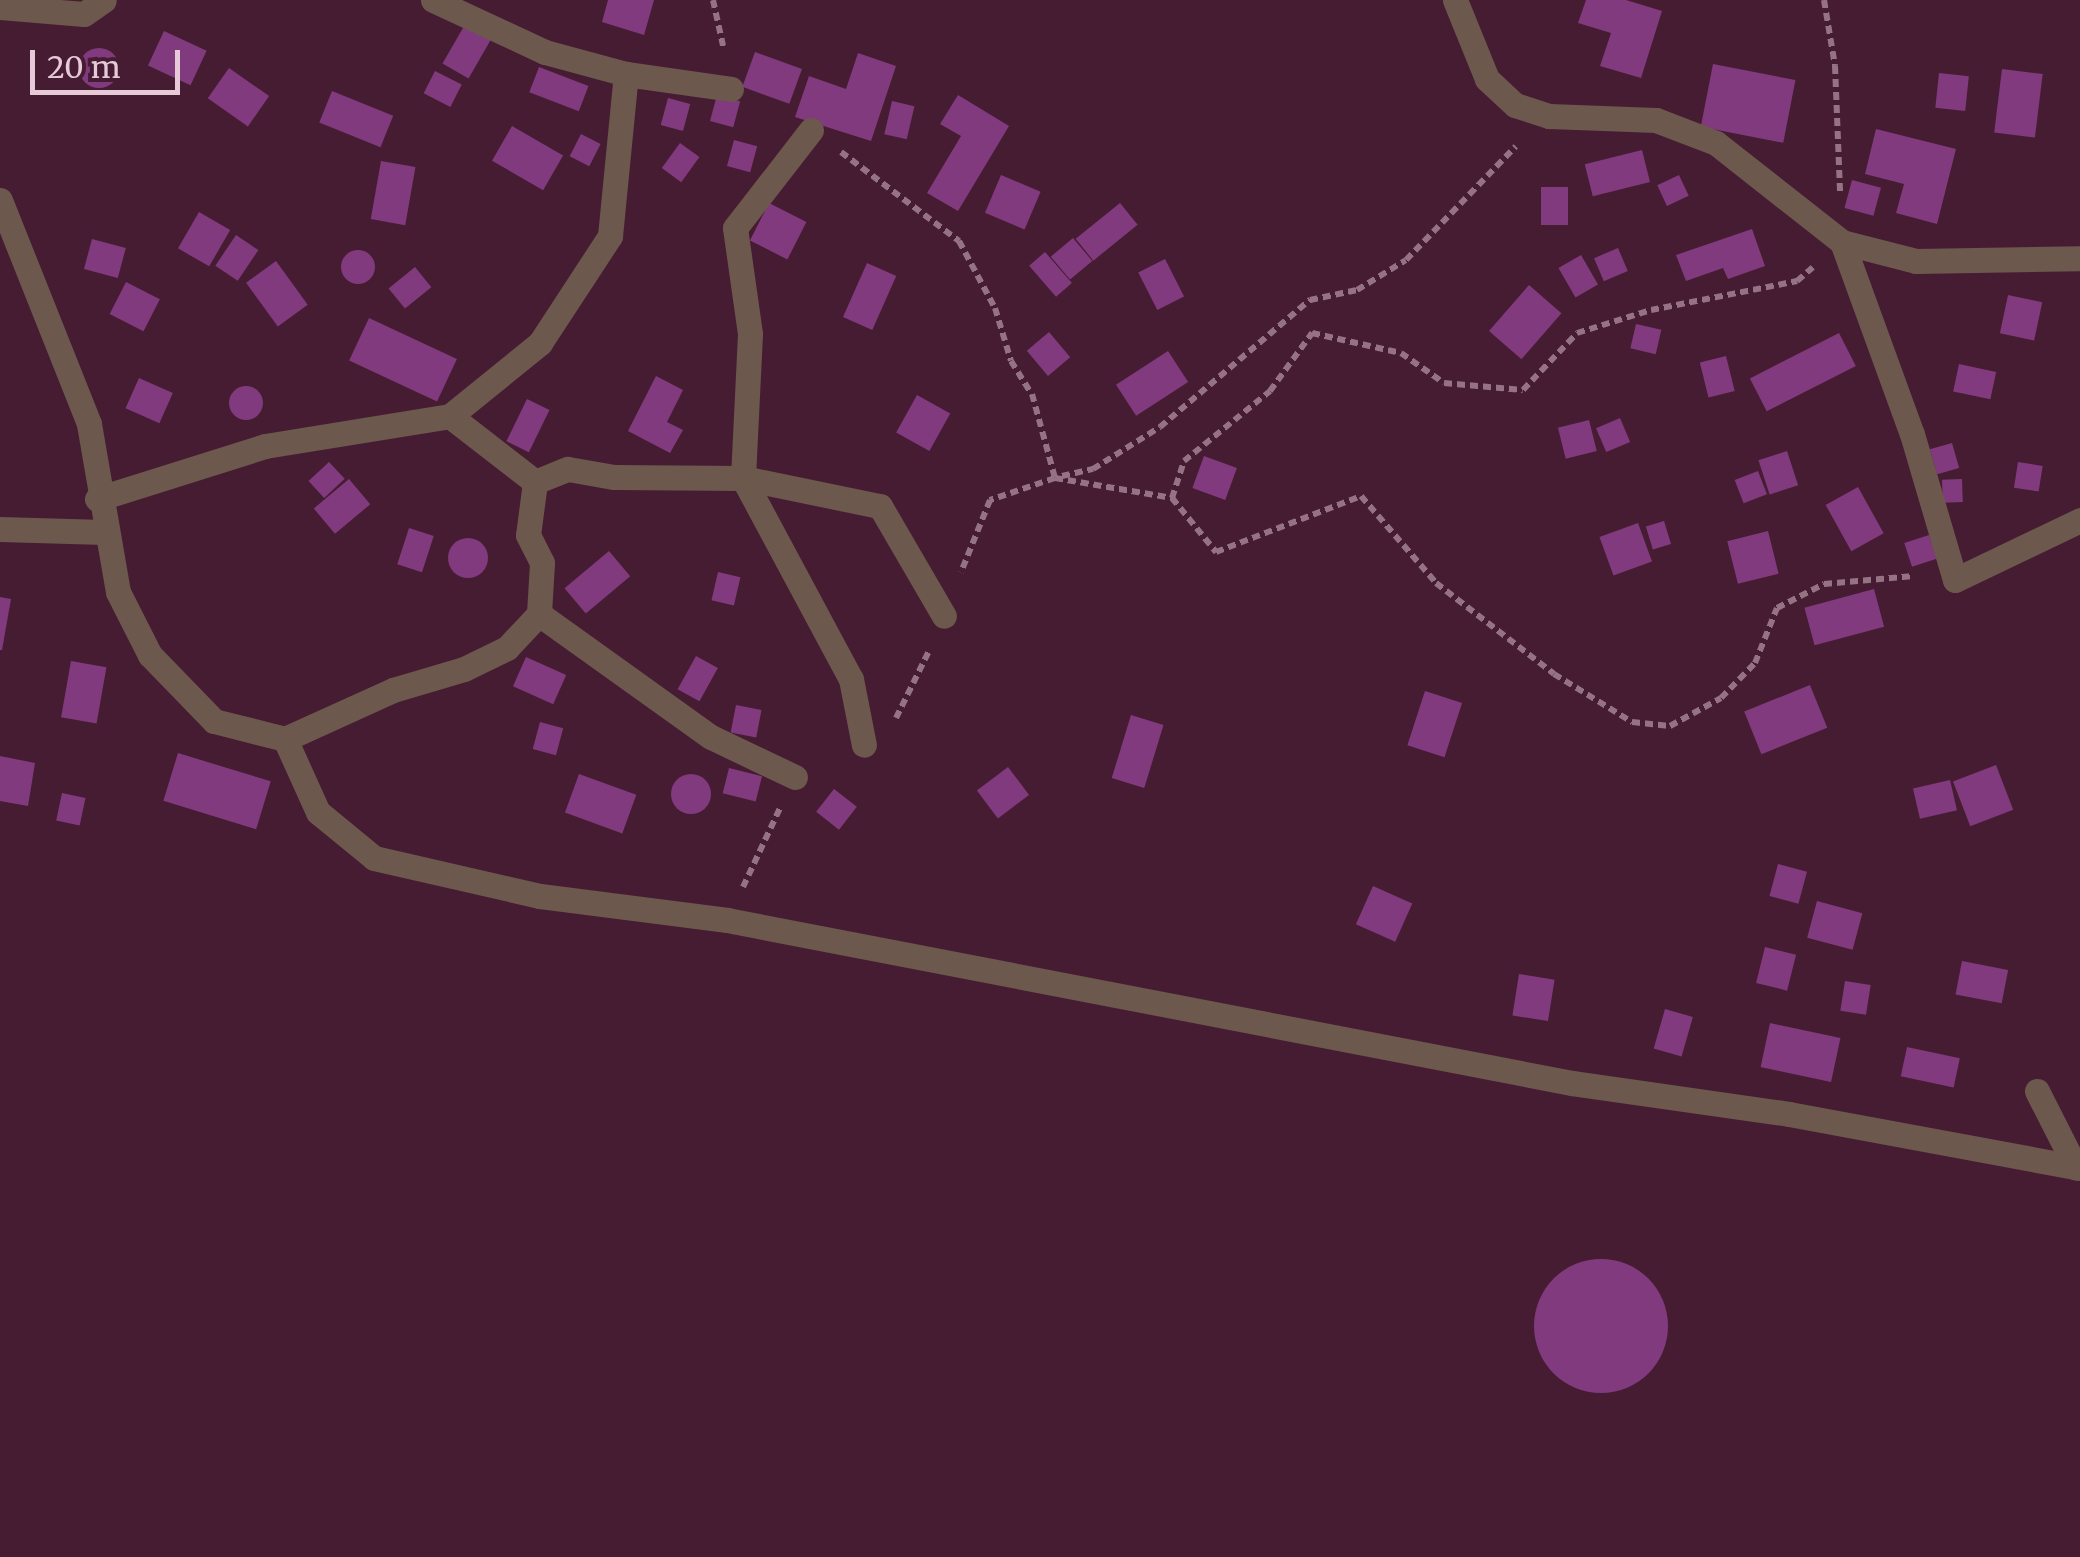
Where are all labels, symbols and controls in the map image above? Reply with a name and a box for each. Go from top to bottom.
scale bar [35,30,185,92]
text: 20 m [47,48,120,86]

